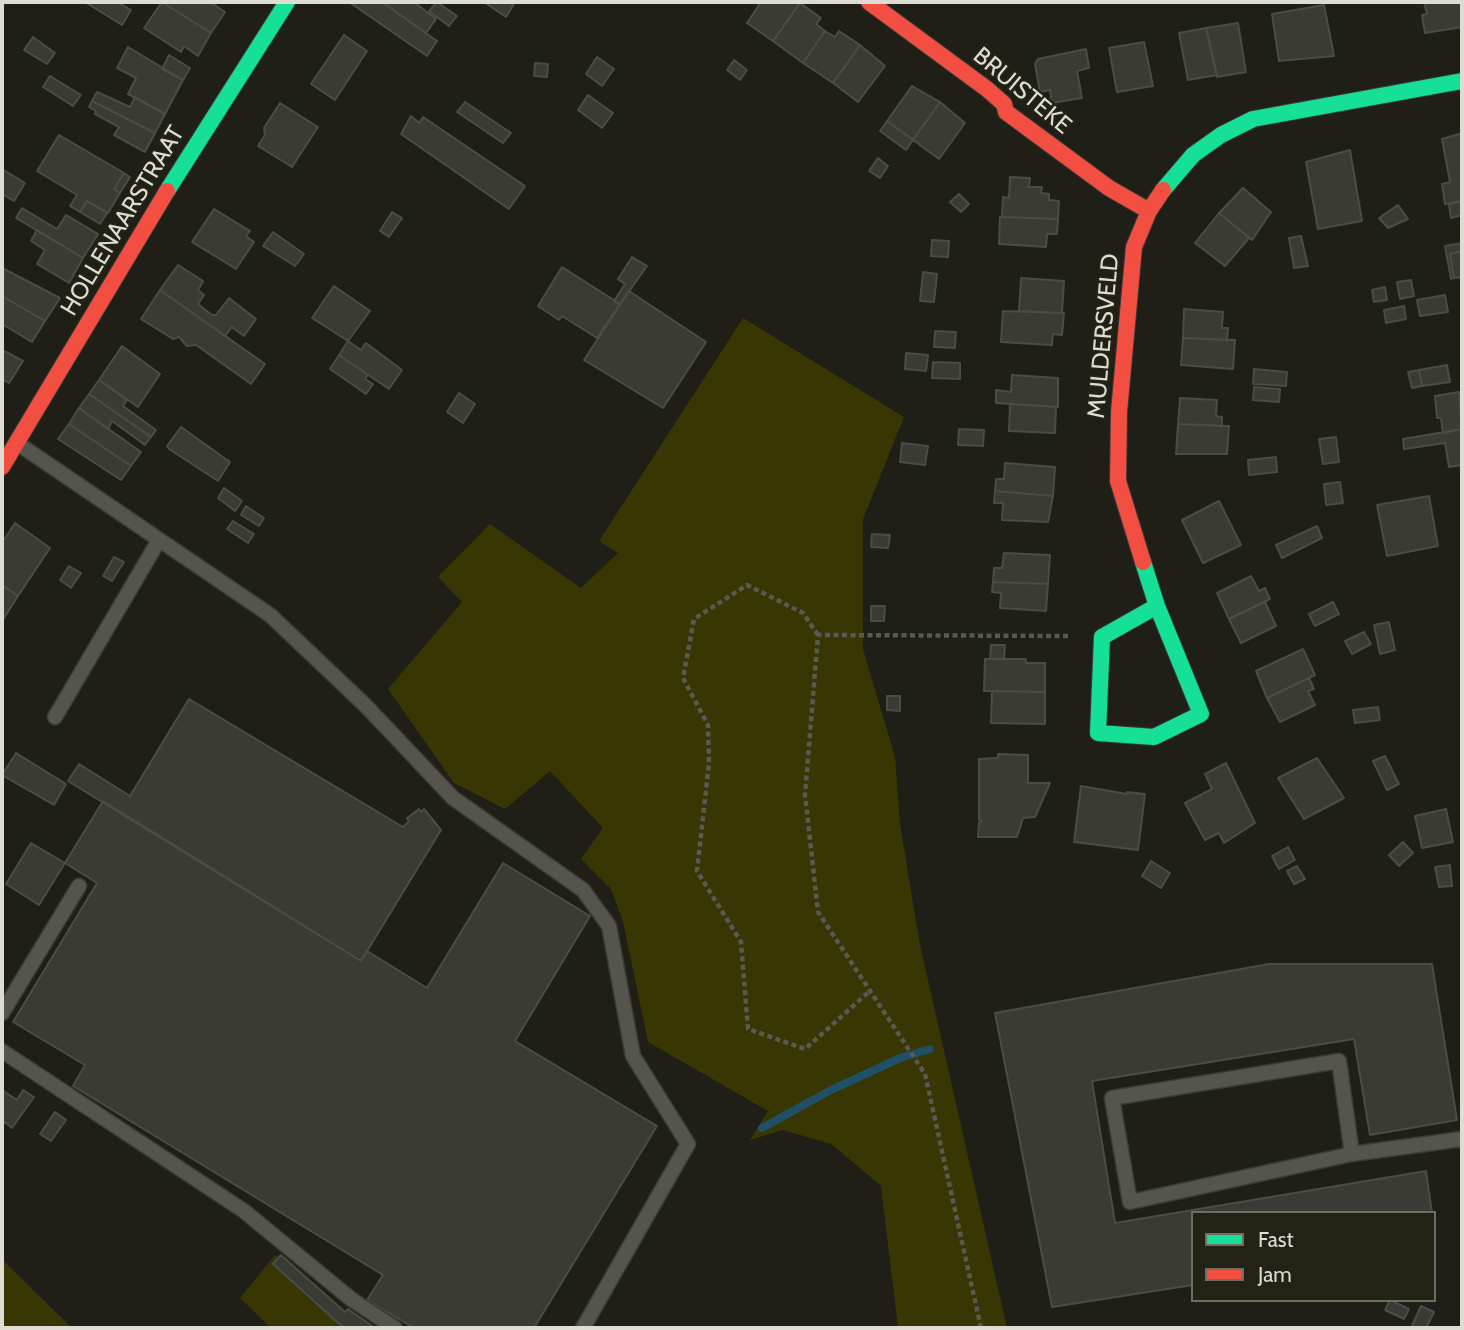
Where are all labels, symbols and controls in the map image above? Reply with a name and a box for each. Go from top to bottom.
street label: BRUISTEKE [967,42,1077,140]
street label: HOLLENAARSTRAAT [55,121,191,321]
street label: MULDERSVELD [1082,252,1126,420]
legend [1191,1211,1436,1302]
text: Fast [1258,1227,1294,1252]
text: Jam [1258,1262,1292,1287]

